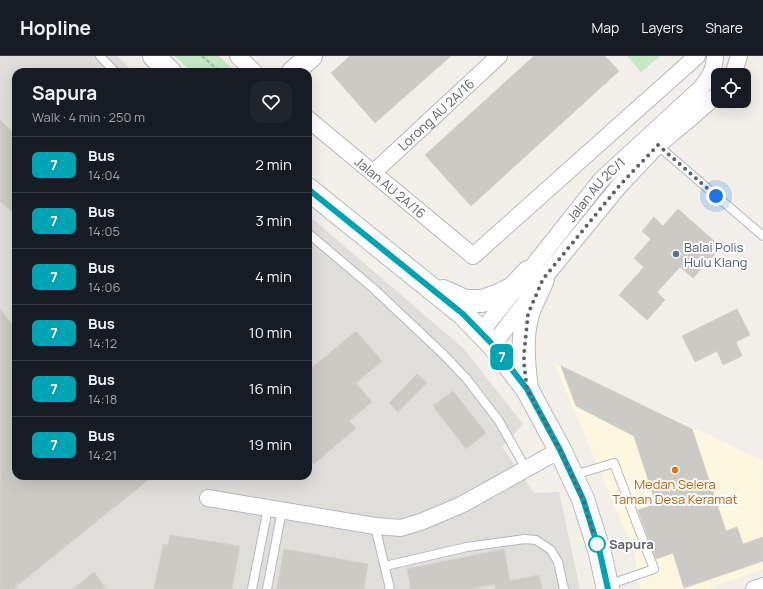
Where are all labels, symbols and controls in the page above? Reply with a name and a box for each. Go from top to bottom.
text: Hopline [20,15,91,41]
text: Map [591,18,619,37]
text: Layers [641,18,683,37]
text: Share [705,18,743,37]
map controls [711,68,751,108]
button: locate [711,68,751,108]
street label: Lorong AU 2A/16 [394,75,478,154]
text: Sapura [32,80,97,106]
button: heart [250,81,292,123]
text: Walk · 4 min · 250 m [32,108,145,126]
text: Bus [88,145,115,166]
street label: Jalan AU 2A/16 [351,153,430,222]
street label: Jalan AU 2C/1 [562,153,629,226]
text: 2 min [255,154,292,175]
text: 7 [50,155,58,174]
text: 14:04 [88,166,120,184]
your location [706,186,726,206]
text: Bus [88,201,115,222]
text: 3 min [256,210,292,231]
text: 7 [50,211,58,230]
text: 14:05 [88,222,120,240]
place label: Balai Polis Hulu Klang [684,238,747,271]
marker: Balai Polis Hulu Klang [671,249,681,259]
text: Bus [88,257,115,278]
text: 4 min [255,266,292,287]
text: 7 [50,267,58,286]
text: 14:06 [88,278,121,296]
text: Bus [88,313,115,334]
text: 10 min [249,322,292,343]
text: 7 [50,323,58,342]
text: 14:12 [88,334,117,352]
line badge: 7 [489,344,515,370]
text: 7 [498,347,506,366]
text: Bus [88,369,115,390]
text: 16 min [249,378,292,399]
text: 7 [50,379,58,398]
text: 14:18 [88,390,117,408]
text: Bus [88,425,115,446]
text: 19 min [249,434,292,455]
text: 7 [50,435,58,454]
text: 14:21 [88,446,117,464]
marker: Medan Selera Taman Desa Keramat [670,465,680,475]
place label: Medan Selera Taman Desa Keramat [612,475,738,508]
marker: Sapura [588,535,606,553]
place label: Sapura [609,535,654,553]

